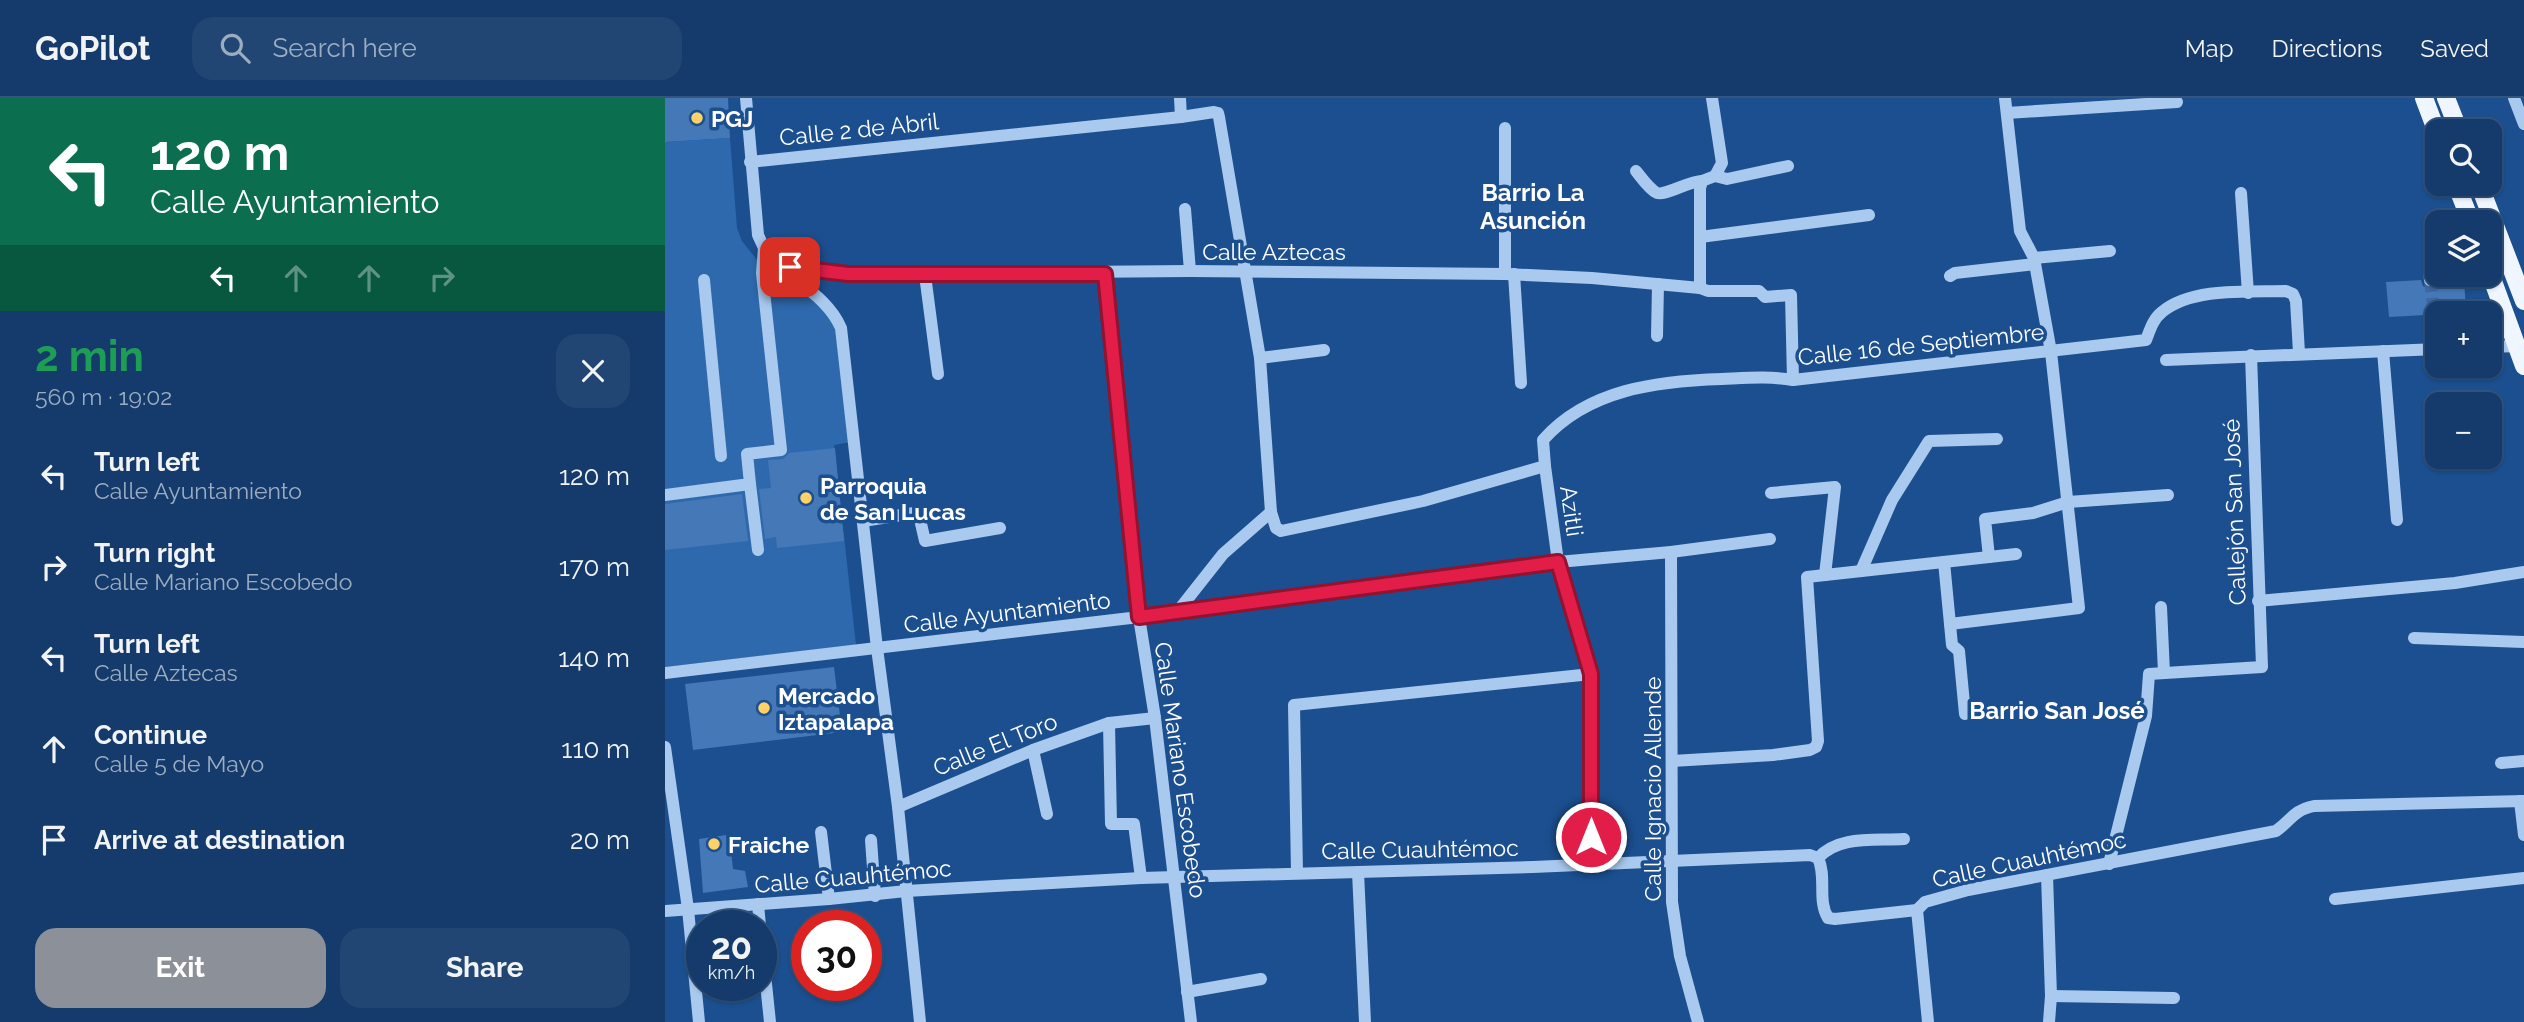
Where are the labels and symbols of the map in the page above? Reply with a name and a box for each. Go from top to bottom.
place label: PGJ [711,105,753,132]
street label: Calle 2 de Abril [778,107,941,151]
marker: PGJ [689,110,705,126]
district label: Barrio La Asunción [1480,178,1586,235]
pin [760,237,820,297]
street label: Calle Aztecas [1202,238,1346,265]
street label: Calle 16 de Septiembre [1796,318,2046,370]
street label: Callejón San José [2217,418,2251,606]
place label: Parroquia de San Lucas [820,472,966,525]
street label: Azitli [1555,484,1589,538]
marker: Parroquia de San Lucas [798,490,814,506]
street label: Calle Ayuntamiento [902,586,1112,638]
street label: Calle Mariano Escobedo [1150,640,1212,900]
street label: Calle Ignacio Allende [1639,676,1666,902]
place label: Mercado Iztapalapa [778,682,894,735]
district label: Barrio San José [1969,696,2145,725]
marker: Mercado Iztapalapa [756,700,772,716]
street label: Calle El Toro [929,707,1061,781]
position arrow [1554,800,1628,874]
street label: Calle Cuauhtémoc [1930,825,2128,893]
place label: Fraiche [728,831,809,858]
street label: Calle Cuauhtémoc [1321,834,1519,864]
marker: Fraiche [706,836,722,852]
street label: Calle Cuauhtémoc [753,854,953,898]
speed limit sign: 30 [791,910,882,1001]

